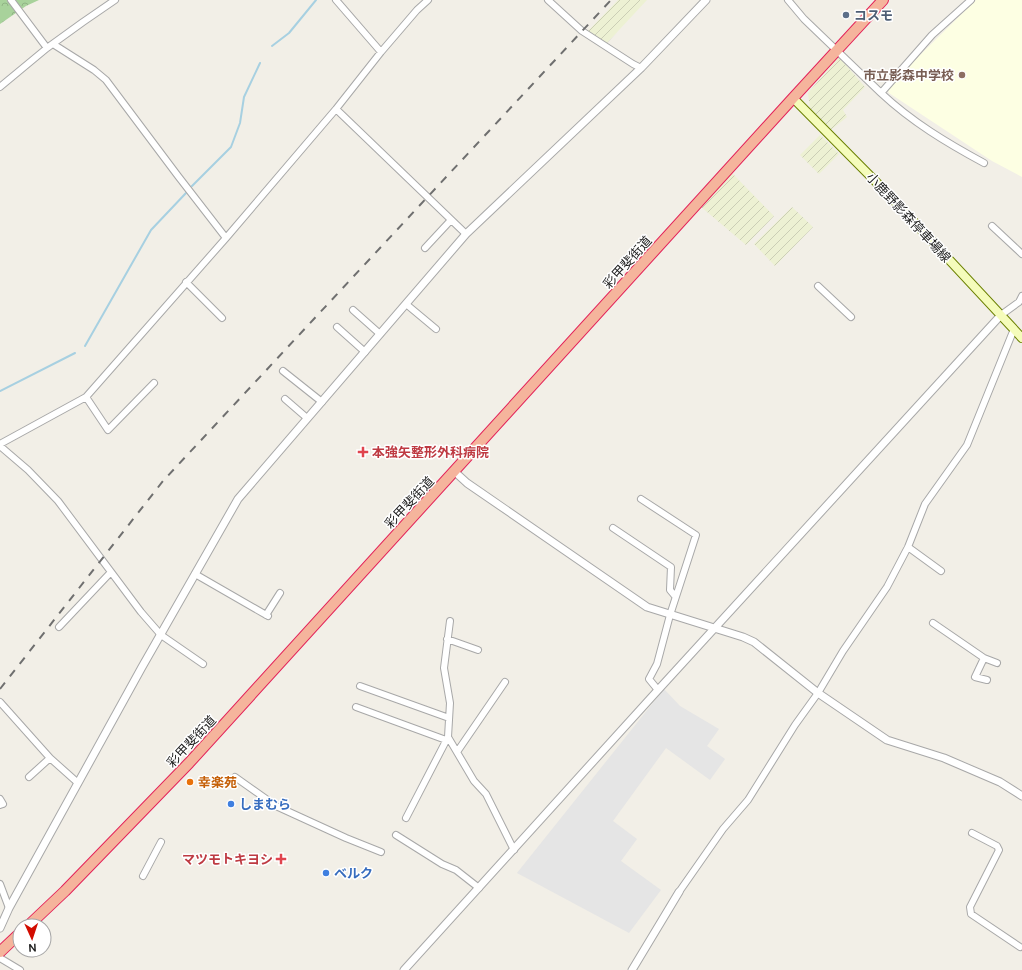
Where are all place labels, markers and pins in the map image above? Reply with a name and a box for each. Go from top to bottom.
place label: コスモ [854,7,893,24]
marker: コスモ [841,10,851,20]
place label: 市立影森中学校 [863,67,954,84]
marker: 市立影森中学校 [957,70,967,80]
place label: 本強矢整形外科病院 [372,444,489,461]
marker: 本強矢整形外科病院 [357,446,369,458]
place label: 幸楽苑 [198,774,237,791]
marker: 幸楽苑 [185,777,195,787]
place label: しまむら [239,796,291,813]
marker: しまむら [226,799,236,809]
place label: マツモトキヨシ [182,851,273,868]
marker: マツモトキヨシ [276,854,286,864]
place label: ベルク [334,865,373,882]
marker: ベルク [321,868,331,878]

